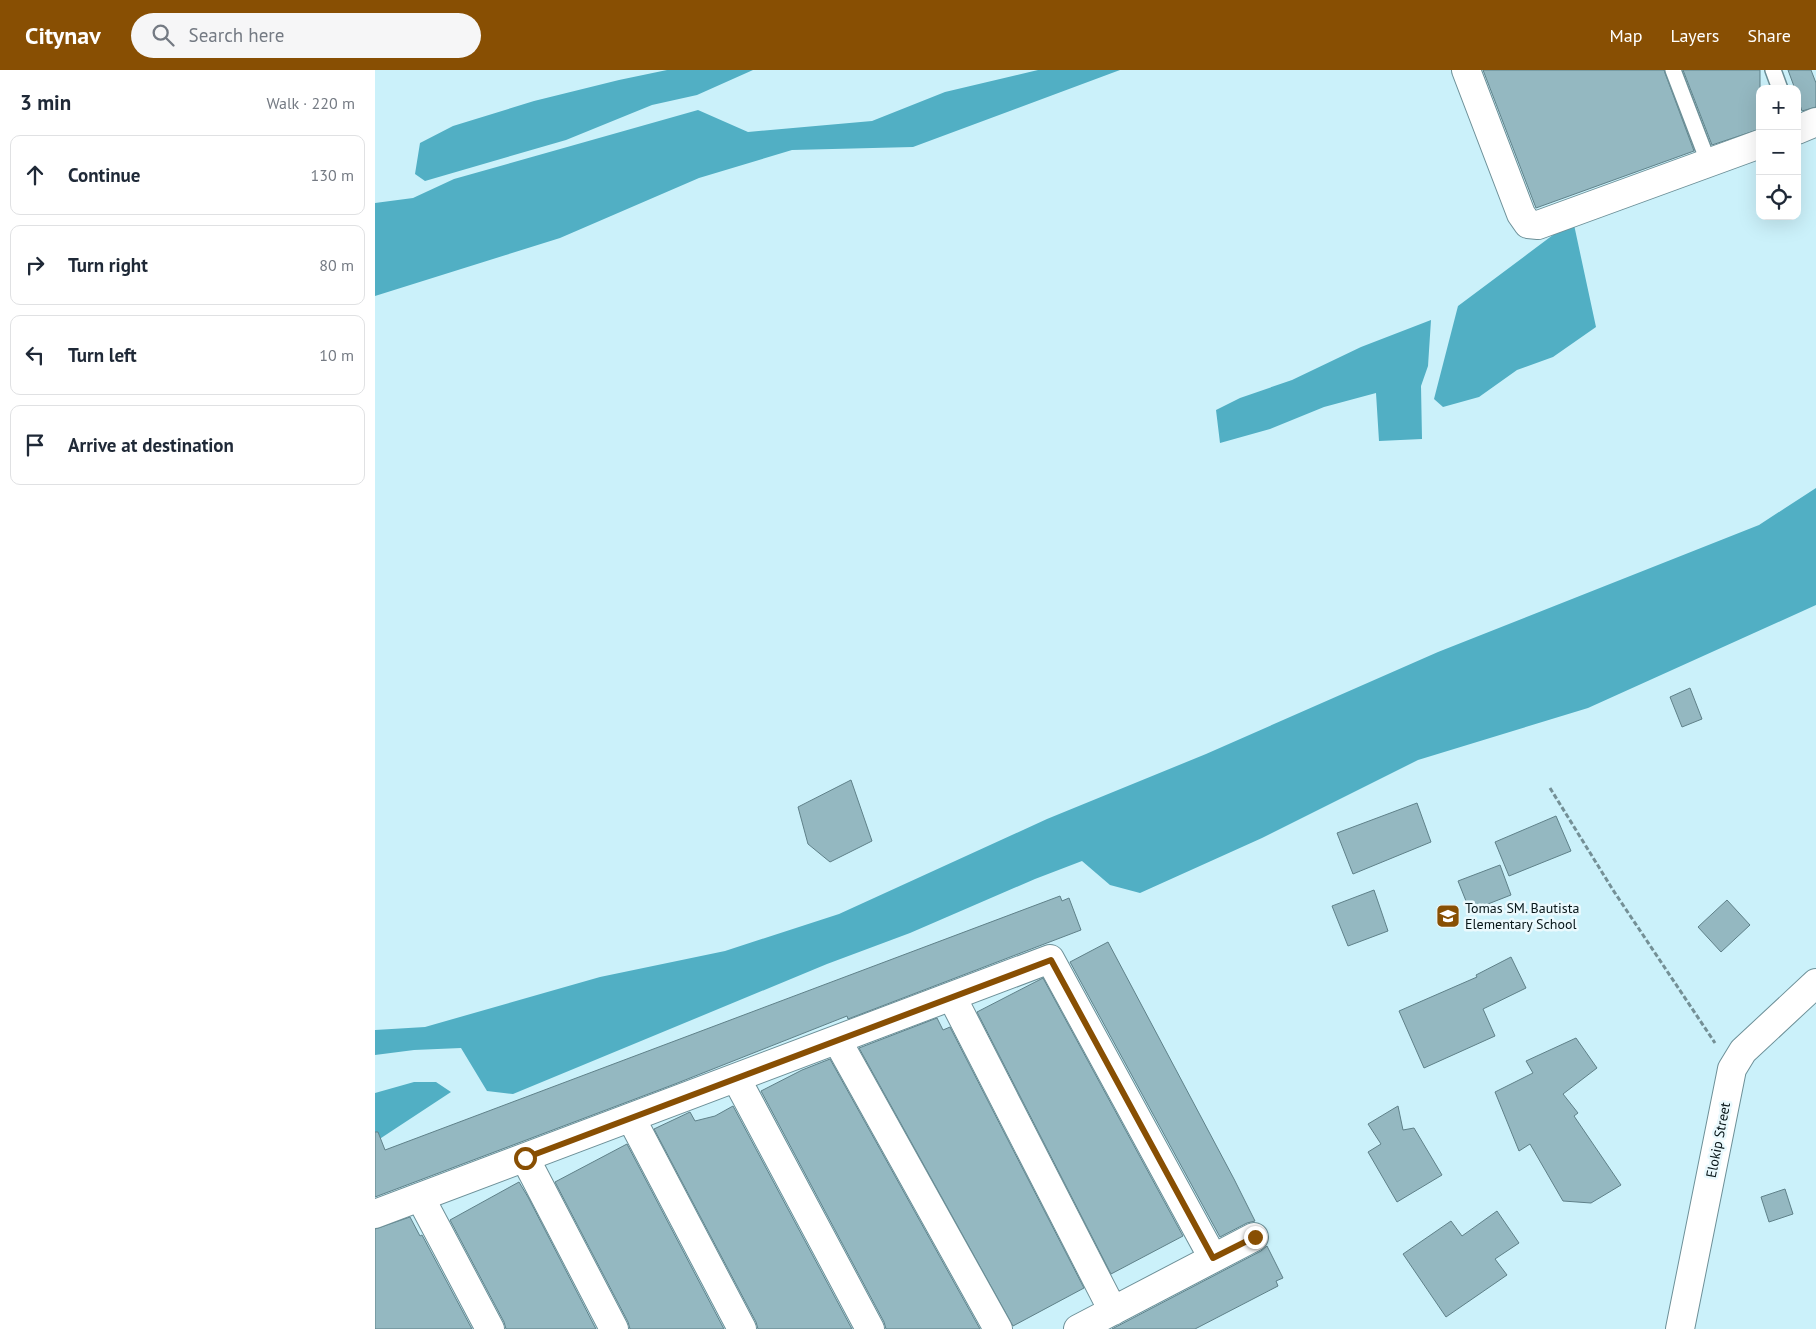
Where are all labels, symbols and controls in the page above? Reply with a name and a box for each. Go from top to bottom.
search box [131,13,481,58]
text: Citynav [25,20,101,51]
icon: search [149,21,177,49]
text: Search here [189,23,284,47]
text: Map [1610,24,1642,47]
text: Layers [1670,24,1719,47]
text: Share [1747,24,1791,47]
map controls [1756,85,1801,220]
button: + [1756,85,1801,130]
text: 3 min [20,89,71,116]
text: Walk · 220 m [266,93,355,113]
button: − [1756,130,1801,175]
icon: ahead [21,161,49,189]
text: Continue [68,163,140,187]
text: 130 m [311,165,354,185]
button: locate [1756,175,1801,220]
icon: right [21,251,49,279]
text: Turn right [68,253,148,277]
text: 80 m [319,255,354,275]
icon: left [21,341,49,369]
text: Turn left [68,343,137,367]
text: 10 m [319,345,354,365]
icon: arrive [21,431,49,459]
text: Arrive at destination [68,433,234,457]
place label: Tomas SM. Bautista Elementary School [1465,899,1579,933]
school or university icon: Tomas SM. Bautista Elementary School [1435,903,1461,929]
street label: Elokip Street [1702,1100,1734,1179]
route start [514,1147,537,1170]
route end [1244,1226,1267,1249]

